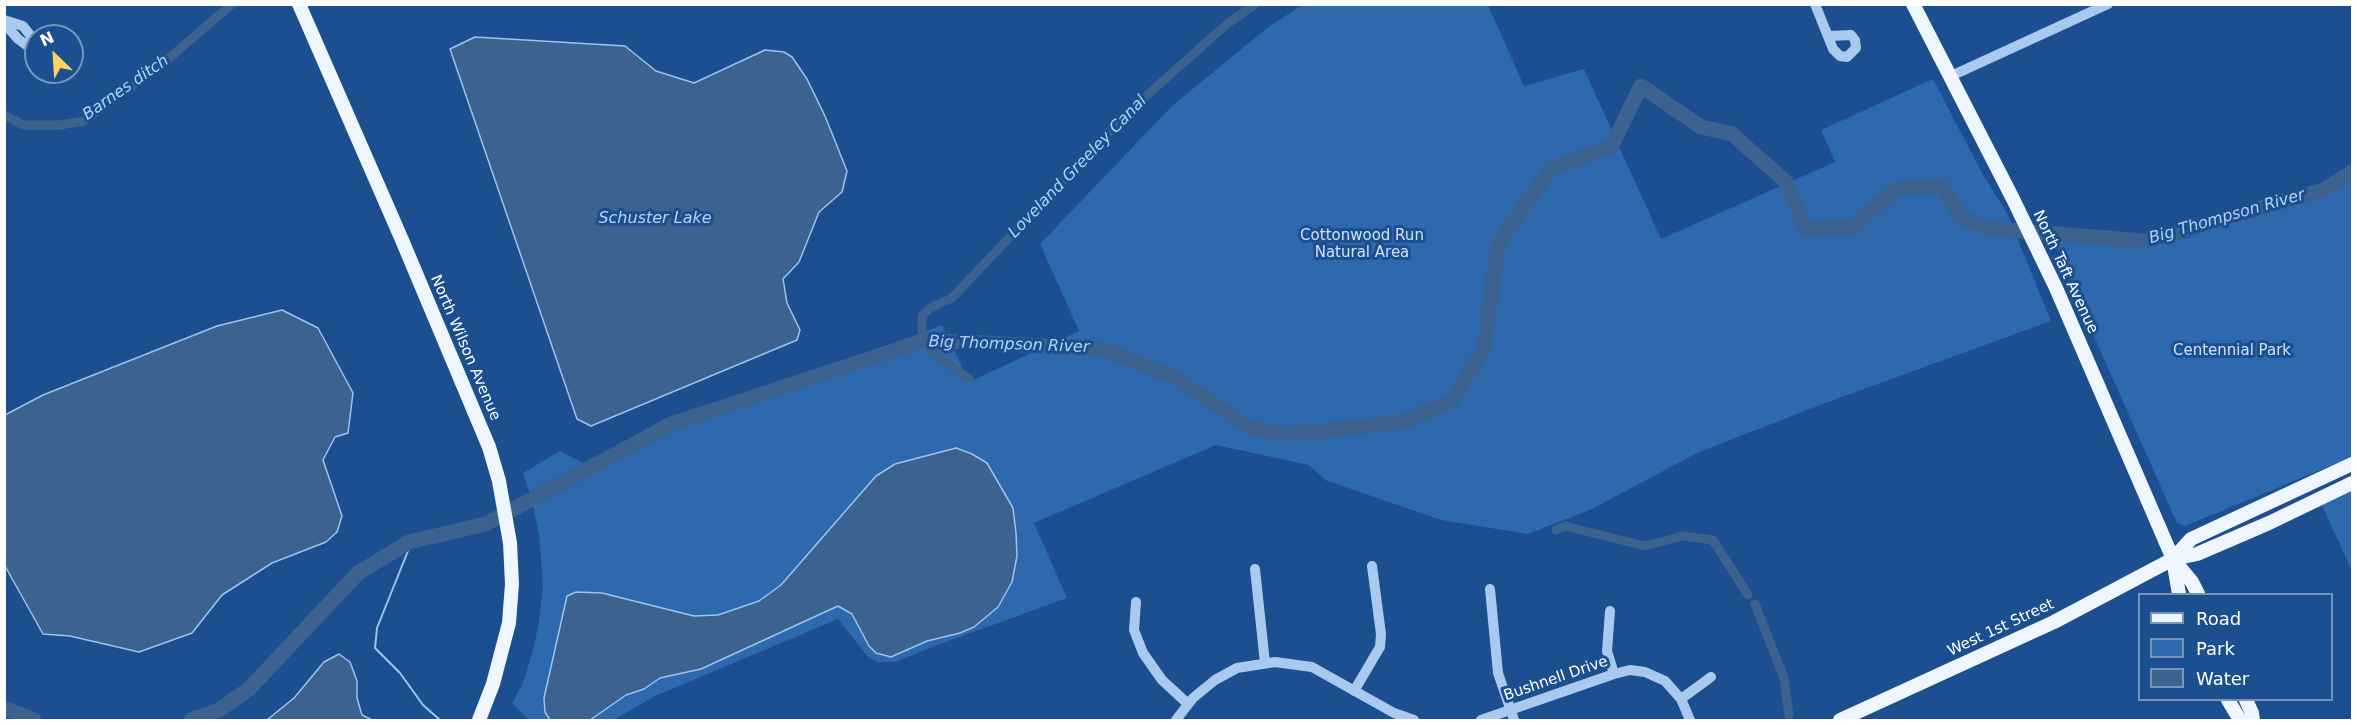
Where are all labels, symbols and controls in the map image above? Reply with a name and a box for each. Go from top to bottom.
north arrow [24,24,84,84]
text: N [37,28,57,50]
water label: Barnes ditch [79,51,173,125]
water label: Loveland Greeley Canal [1005,92,1151,242]
water label: Big Thompson River [2147,186,2307,248]
street label: North Taft Avenue [2029,207,2101,337]
water label: Schuster Lake [598,209,712,229]
park label: Cottonwood Run Natural Area [1300,227,1424,262]
street label: North Wilson Avenue [426,272,504,424]
water label: Big Thompson River [928,333,1090,357]
park label: Centennial Park [2173,342,2291,360]
legend [2138,593,2333,701]
street label: West 1st Street [1945,595,2057,661]
text: Road [2196,608,2241,629]
text: Park [2196,638,2235,659]
street label: Bushnell Drive [1502,653,1610,705]
text: Water [2196,668,2249,689]

